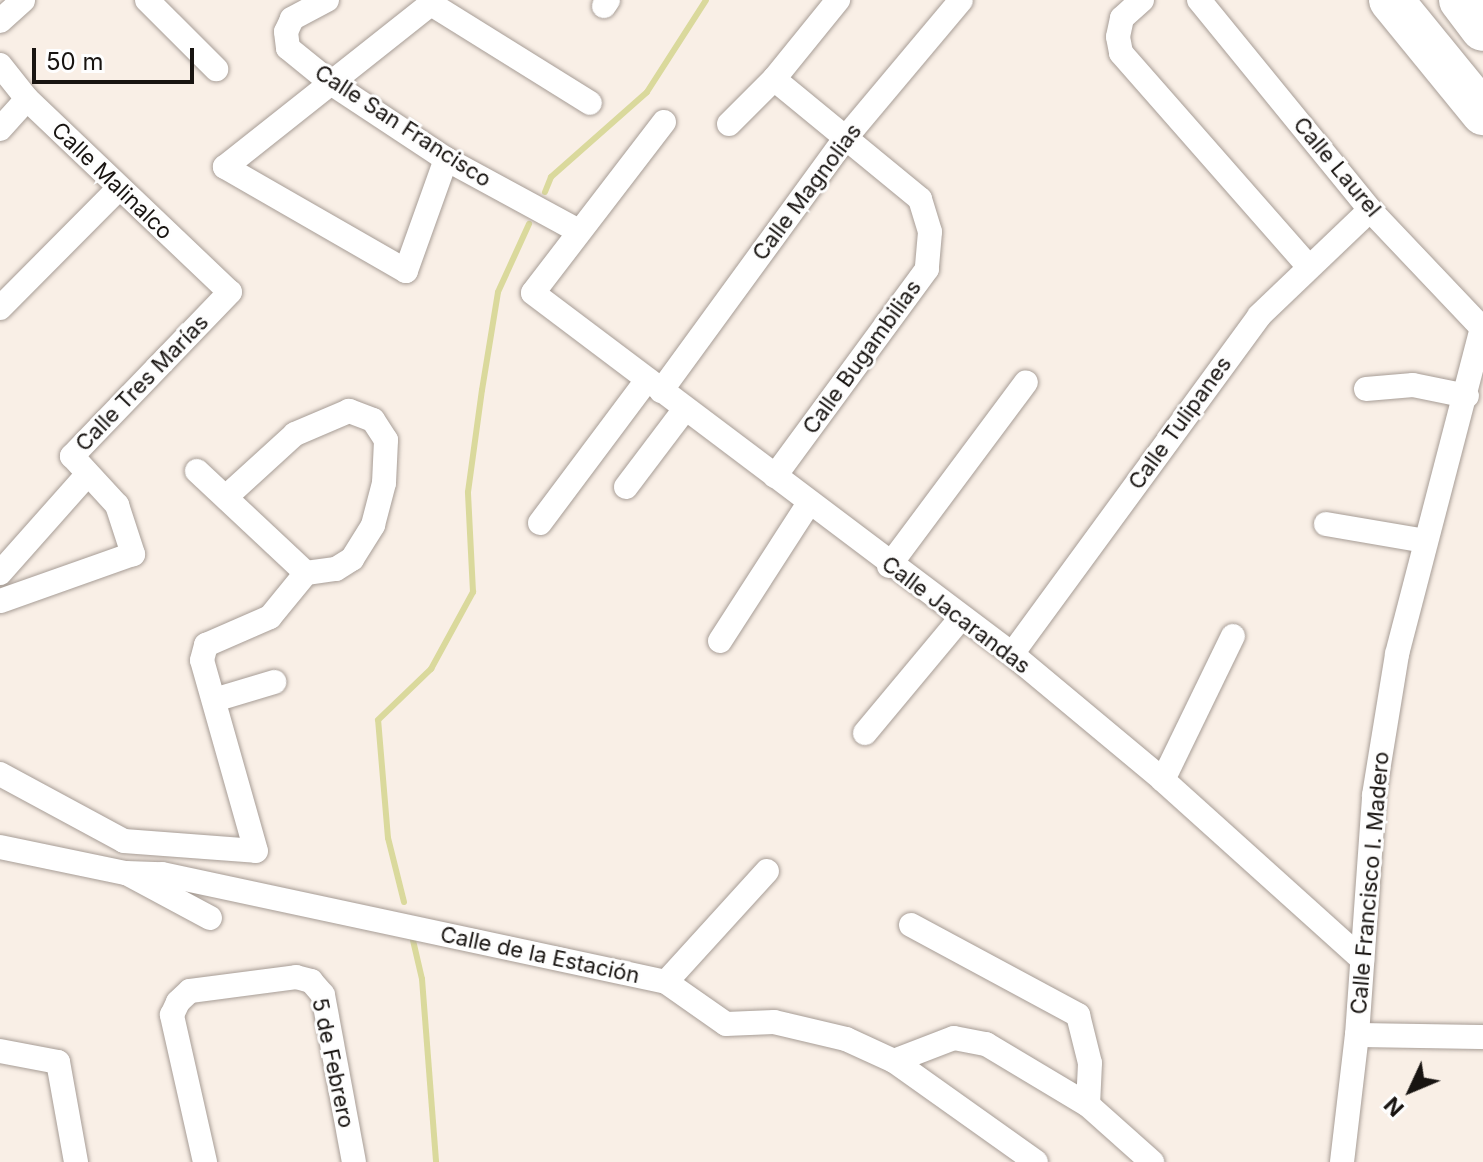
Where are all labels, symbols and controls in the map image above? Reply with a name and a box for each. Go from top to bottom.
scale bar [36,32,198,82]
text: 50 m [46,47,104,76]
street label: Calle San Francisco [310,59,496,193]
street label: Calle Laurel [1288,112,1386,222]
street label: Calle Malinalco [46,117,178,245]
street label: Calle Magnolias [747,118,867,266]
street label: Calle Bugambilias [797,275,927,439]
street label: Calle Tres Marías [70,309,214,457]
street label: Calle Tulipanes [1123,351,1237,495]
street label: Calle Jacarandas [876,551,1036,679]
street label: Calle Francisco I. Madero [1345,751,1395,1015]
street label: Calle de la Estación [438,921,642,989]
street label: 5 de Febrero [306,996,360,1130]
north arrow [1371,1050,1451,1130]
text: N [1379,1092,1409,1122]

